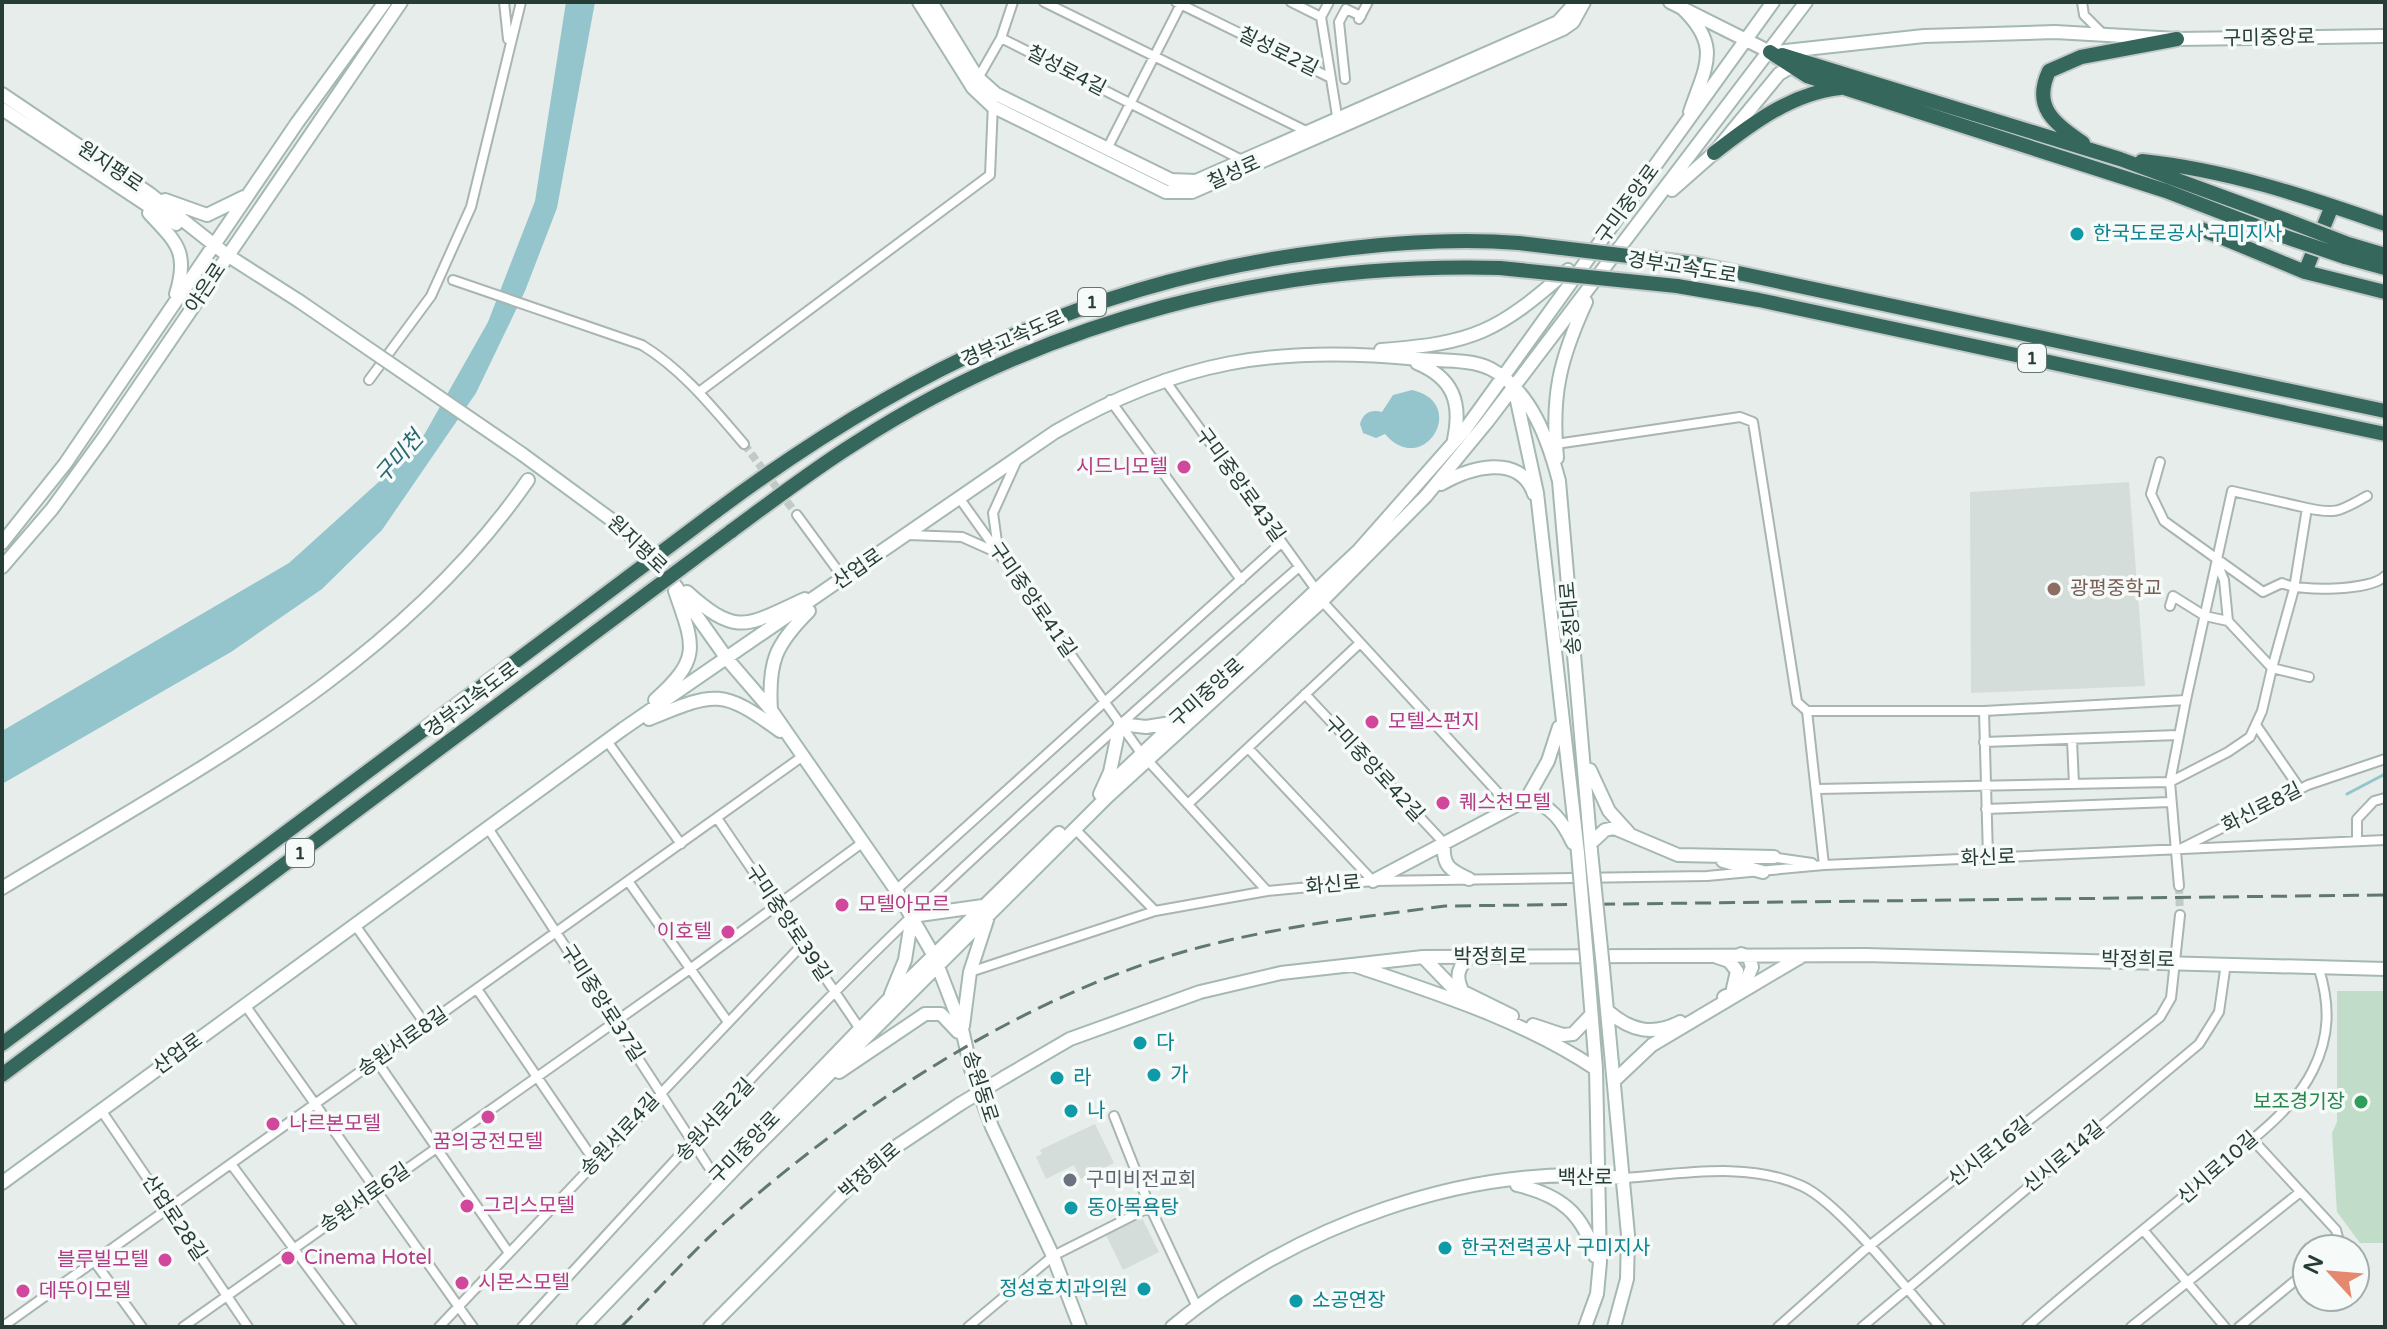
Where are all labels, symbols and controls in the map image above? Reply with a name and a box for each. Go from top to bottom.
street label: 칠성로2길 [1234,22,1322,82]
street label: 구미중앙로 [2223,25,2315,51]
street label: 칠성로4길 [1022,41,1110,101]
street label: 원지평로 [73,136,147,198]
street label: 칠성로 [1204,151,1264,195]
street label: 구미중앙로 [1591,160,1665,248]
place label: 한국도로공사 구미지사 [2093,222,2282,246]
marker: 한국도로공사 구미지사 [2068,225,2086,243]
street label: 경부고속도로 [1626,248,1738,288]
street label: 야은로 [181,258,231,318]
road number: 1 [1078,288,1106,316]
street label: 경부고속도로 [958,306,1068,372]
road number: 1 [2018,344,2046,372]
water label: 구미천 [369,423,431,488]
street label: 구미중앙로43길 [1190,423,1290,547]
place label: 시드니모텔 [1076,455,1168,479]
marker: 시드니모텔 [1175,458,1193,476]
street label: 원지평로 [602,511,672,579]
street label: 구미중앙로41길 [983,538,1081,662]
street label: 산업로 [829,543,887,595]
place label: 광평중학교 [2070,577,2162,601]
street label: 송정대로 [1556,580,1586,656]
marker: 광평중학교 [2045,580,2063,598]
street label: 구미중앙로 [1165,653,1249,733]
street label: 경부고속도로 [421,657,523,743]
place label: 모텔스펀지 [1388,710,1480,734]
street label: 구미중앙로42길 [1319,711,1429,827]
marker: 모텔스펀지 [1363,713,1381,731]
street label: 화신로8길 [2218,778,2306,838]
place label: 퀘스천모텔 [1459,791,1551,815]
marker: 퀘스천모텔 [1434,794,1452,812]
road number: 1 [286,839,314,867]
street label: 화신로 [1960,845,2016,871]
street label: 구미중앙로39길 [740,860,836,986]
street label: 화신로 [1304,871,1362,899]
place label: 모텔아모르 [858,893,950,917]
marker: 모텔아모르 [833,896,851,914]
place label: 이호텔 [657,920,712,944]
marker: 이호텔 [719,923,737,941]
street label: 구미중앙로37길 [555,940,649,1066]
street label: 박정희로 [1453,945,1527,969]
street label: 박정희로 [2101,947,2175,973]
street label: 송원서로8길 [353,1002,453,1082]
street label: 산업로 [149,1028,207,1080]
place label: 다 [1156,1031,1174,1055]
marker: 다 [1131,1034,1149,1052]
street label: 송원동로 [957,1048,1003,1126]
place label: 가 [1170,1063,1188,1087]
place label: 라 [1073,1066,1091,1090]
marker: 가 [1145,1066,1163,1084]
marker: 라 [1048,1069,1066,1087]
street label: 송원서로2길 [671,1074,759,1166]
street label: 송원서로4길 [576,1089,664,1181]
place label: 보조경기장 [2253,1090,2345,1114]
marker: 보조경기장 [2352,1093,2370,1111]
place label: 나 [1087,1099,1105,1123]
marker: 나 [1062,1102,1080,1120]
street label: 구미중앙로 [704,1107,786,1189]
marker: 꿈의궁전모텔 [479,1108,497,1126]
place label: 나르본모텔 [289,1112,381,1136]
street label: 신시로16길 [1944,1112,2036,1192]
marker: 나르본모텔 [264,1115,282,1133]
street label: 신시로14길 [2018,1116,2110,1198]
street label: 신시로10길 [2173,1127,2263,1209]
place label: 꿈의궁전모텔 [433,1130,543,1154]
street label: 박정희로 [834,1138,906,1204]
street label: 송원서로6길 [315,1158,415,1238]
street label: 백산로 [1557,1166,1613,1190]
place label: 구미비전교회 [1086,1168,1196,1192]
street label: 산업로28길 [136,1170,212,1266]
marker: 구미비전교회 [1061,1171,1079,1189]
place label: 그리스모텔 [483,1194,575,1218]
place label: 동아목욕탕 [1087,1196,1179,1220]
marker: 그리스모텔 [458,1197,476,1215]
marker: 동아목욕탕 [1062,1199,1080,1217]
north arrow [2291,1233,2371,1313]
place label: 한국전력공사 구미지사 [1461,1236,1650,1260]
marker: 한국전력공사 구미지사 [1436,1239,1454,1257]
place label: Cinema Hotel [304,1246,432,1270]
place label: 블루빌모텔 [57,1248,149,1272]
marker: Cinema Hotel [279,1249,297,1267]
marker: 블루빌모텔 [156,1251,174,1269]
text: N [2298,1251,2329,1278]
place label: 시몬스모텔 [478,1271,570,1295]
marker: 시몬스모텔 [453,1274,471,1292]
place label: 정성호치과의원 [999,1277,1128,1301]
place label: 데뚜이모텔 [39,1279,131,1303]
marker: 정성호치과의원 [1135,1280,1153,1298]
marker: 데뚜이모텔 [14,1282,32,1300]
place label: 소공연장 [1312,1289,1386,1313]
marker: 소공연장 [1287,1292,1305,1310]

